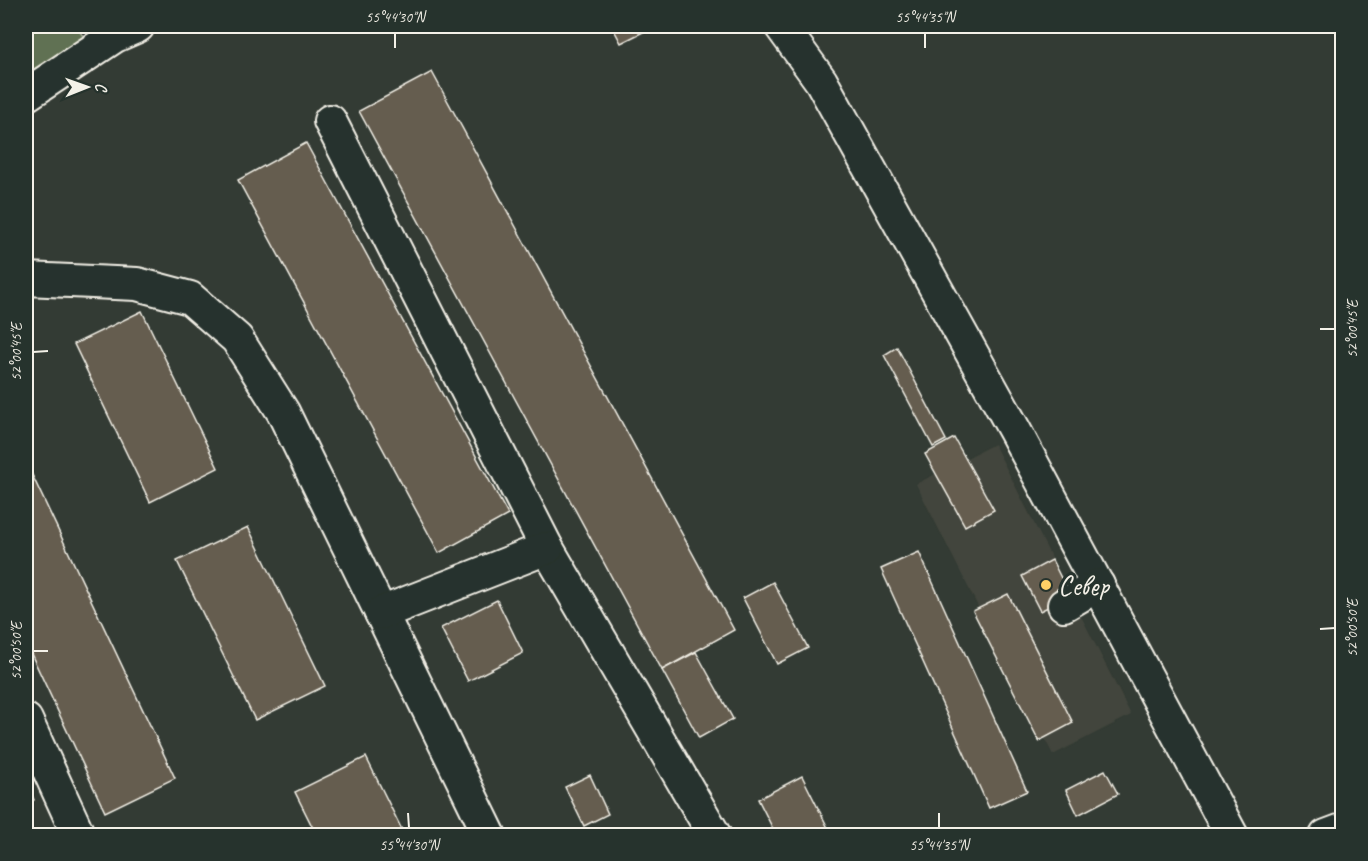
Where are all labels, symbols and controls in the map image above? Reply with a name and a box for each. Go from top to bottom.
text: 55°44'30"N [365,8,428,27]
text: 55°44'35"N [895,8,958,27]
north arrow [57,57,117,117]
text: С [91,83,111,93]
text: 52°00'45"E [1343,298,1362,358]
text: 52°00'45"E [7,321,26,381]
place label: Север [1058,568,1110,603]
marker: Север [1039,578,1053,592]
text: 52°00'50"E [1343,597,1362,657]
text: 52°00'50"E [7,620,26,680]
text: 55°44'30"N [379,836,442,855]
text: 55°44'35"N [909,836,972,855]

